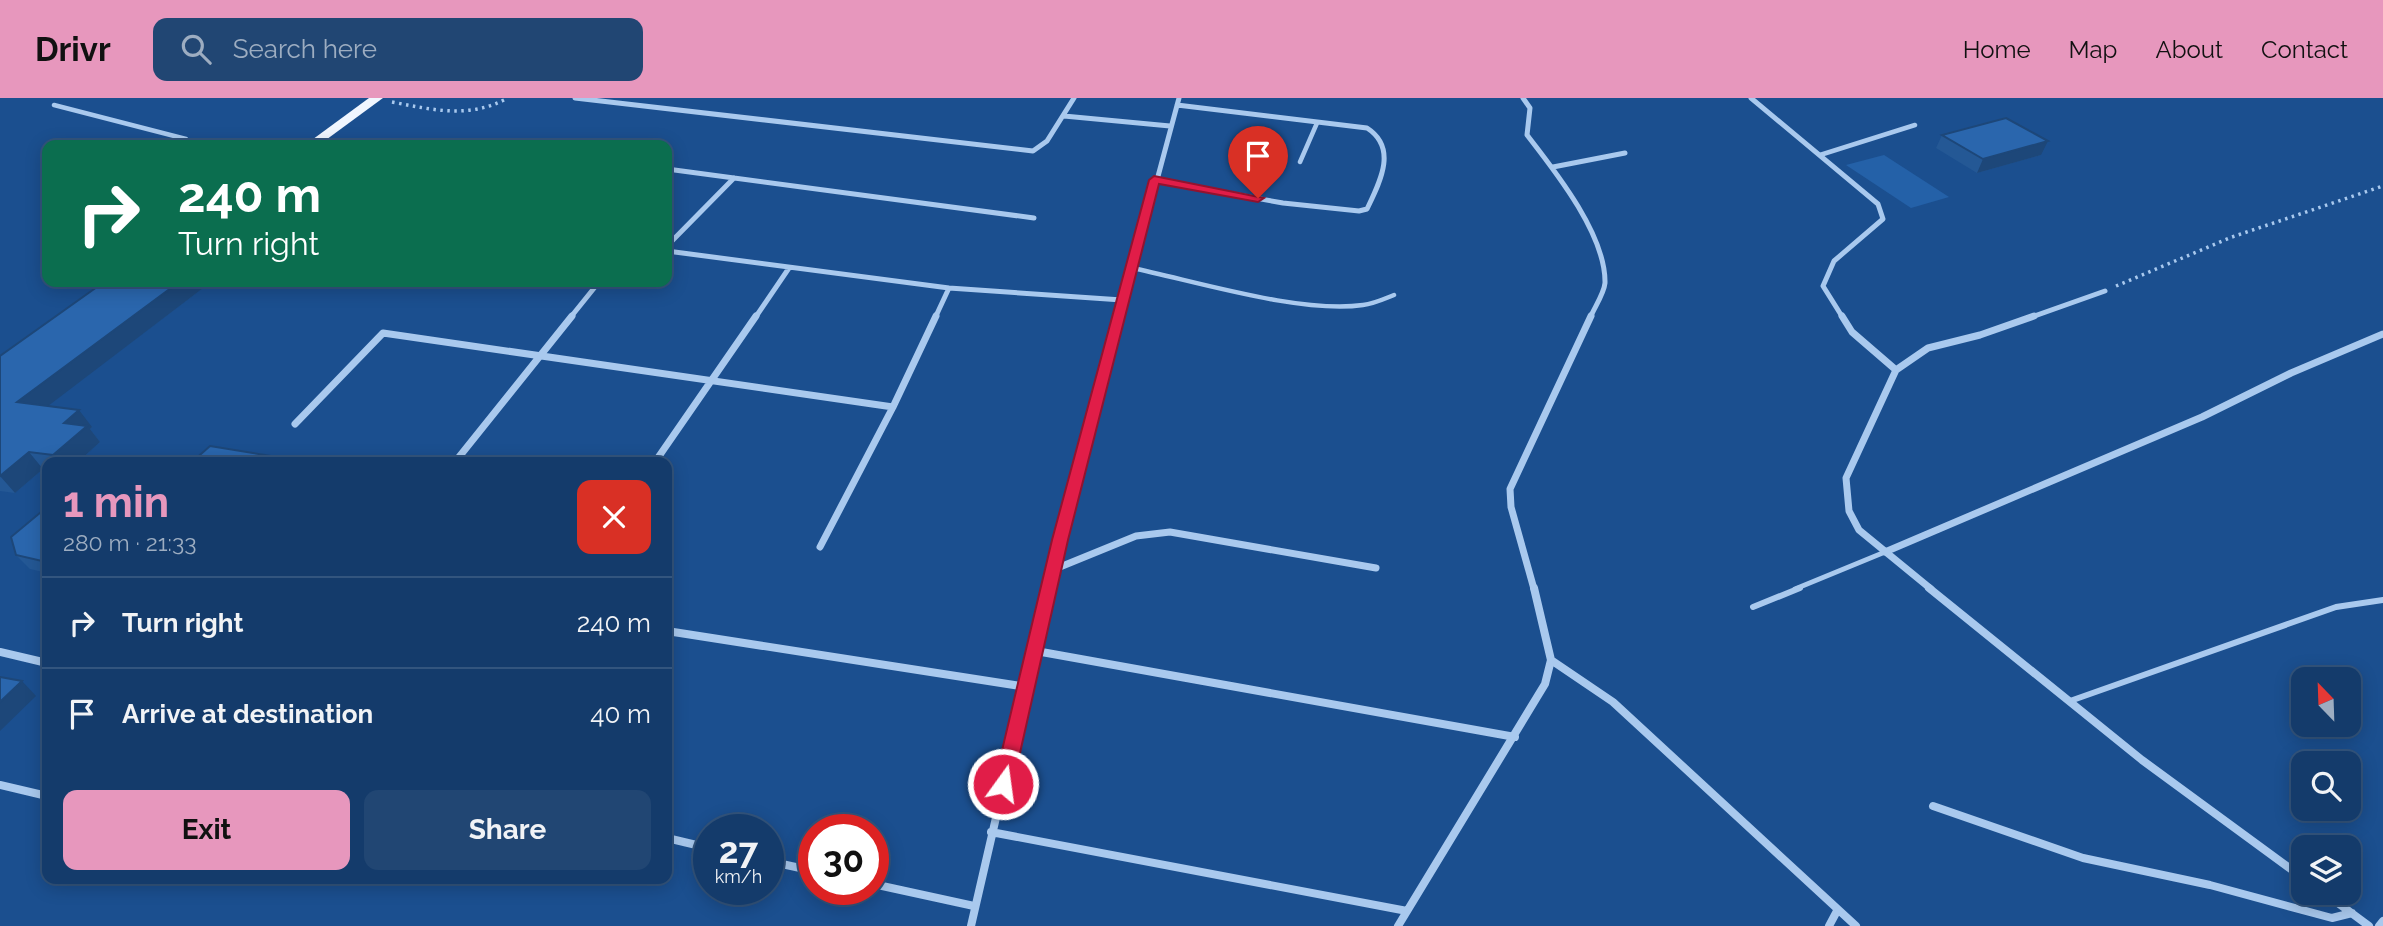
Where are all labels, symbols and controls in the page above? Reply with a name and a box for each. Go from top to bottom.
search box [153,18,643,81]
text: Drivr [35,30,111,69]
icon: search [177,30,215,68]
text: Search here [233,34,377,64]
text: Home [1963,35,2031,64]
text: Map [2069,35,2117,64]
text: About [2155,35,2223,64]
text: Contact [2261,35,2348,64]
pin [1228,126,1288,198]
icon: arrive [1239,137,1277,175]
text: 240 m [178,166,321,223]
icon: right [63,168,154,259]
text: Turn right [178,225,319,262]
text: 1 min [63,478,169,527]
button: close [577,480,651,554]
text: 280 m · 21:33 [63,529,197,556]
icon: right [63,604,101,642]
text: Turn right [122,608,243,638]
text: 240 m [577,608,651,638]
north arrow [2291,667,2361,737]
map controls [2291,667,2361,905]
icon: arrive [63,695,101,733]
text: Arrive at destination [122,699,373,729]
text: 40 m [590,699,651,729]
position arrow [966,747,1040,821]
button: search [2291,751,2361,821]
button: Exit [63,790,350,870]
button: Share [364,790,651,870]
speed limit sign: 30 [798,814,889,905]
text: 27 [719,830,758,871]
button: layers [2291,835,2361,905]
text: km/h [715,866,762,887]

